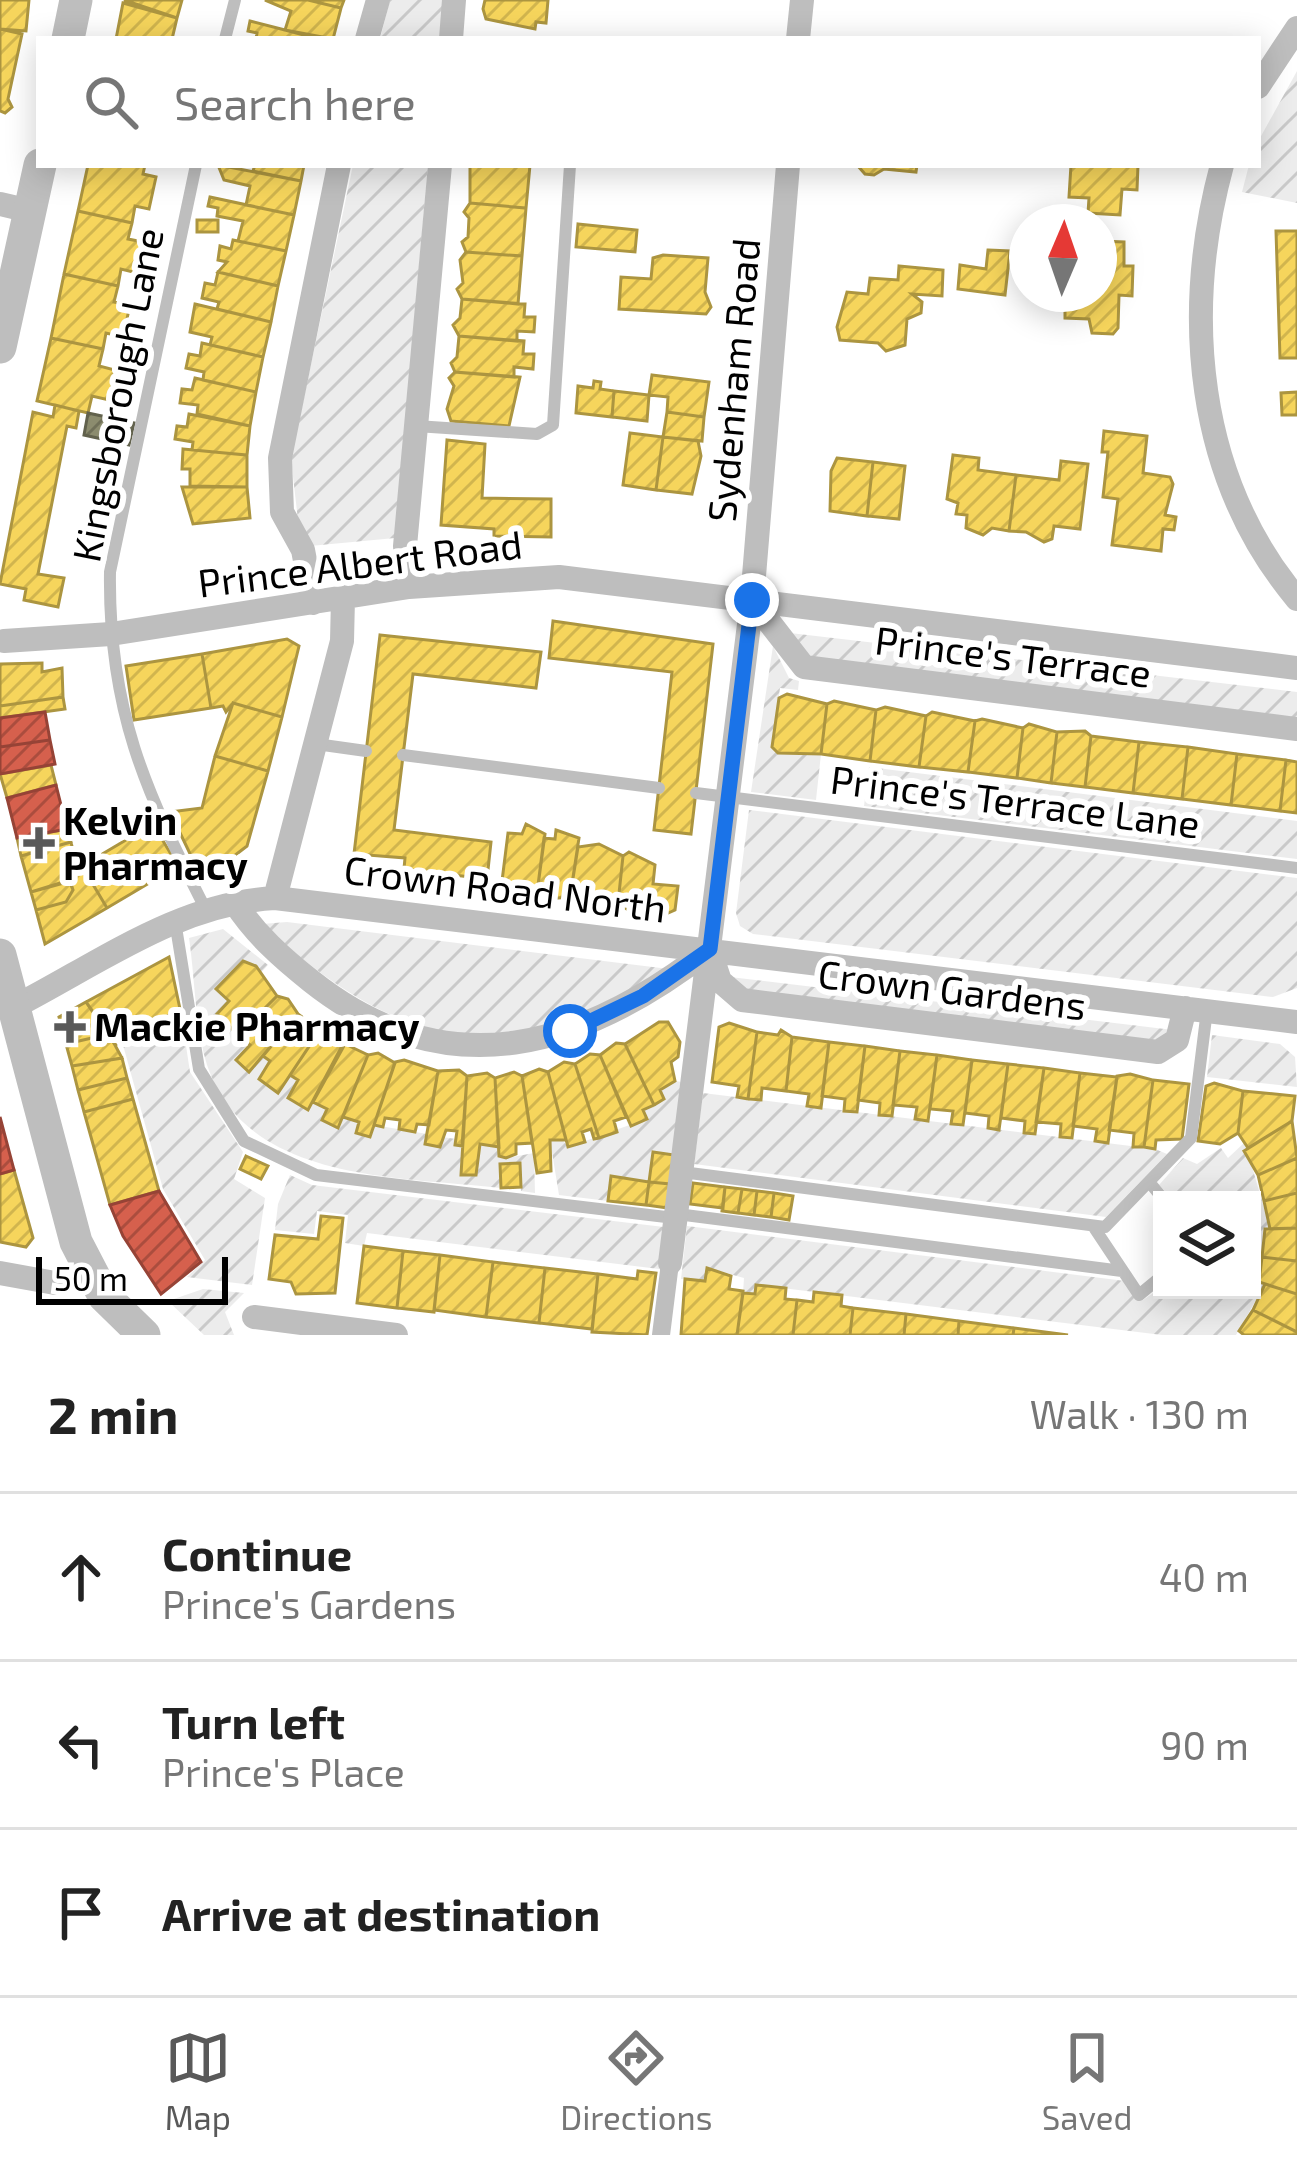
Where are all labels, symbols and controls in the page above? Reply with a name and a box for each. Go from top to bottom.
search box [36,36,1261,168]
icon: search [78,69,144,135]
text: Search here [174,75,416,129]
north arrow [1009,204,1117,312]
street label: Kingsborough Lane [61,224,172,566]
street label: Sydenham Road [697,236,768,524]
street label: Prince Albert Road [195,519,525,606]
route end [725,573,779,627]
street label: Prince's Terrace [872,615,1154,696]
street label: Prince's Terrace Lane [828,755,1202,846]
place label: Kelvin Pharmacy [63,796,248,889]
marker: Kelvin Pharmacy [26,830,52,856]
street label: Crown Road North [341,844,669,931]
street label: Crown Gardens [815,949,1089,1028]
place label: Mackie Pharmacy [94,1002,420,1050]
route start [543,1004,597,1058]
marker: Mackie Pharmacy [57,1014,83,1040]
map controls [1153,1191,1261,1299]
button: layers [1153,1191,1261,1299]
scale bar [36,1251,228,1304]
text: 50 m [54,1258,128,1298]
text: 2 min [48,1383,178,1444]
text: Walk · 130 m [1030,1390,1249,1437]
text: Continue [162,1526,352,1580]
icon: ahead [48,1544,114,1610]
text: 40 m [1159,1553,1249,1600]
text: Prince's Gardens [162,1580,456,1627]
text: Turn left [162,1694,345,1748]
icon: left [48,1712,114,1778]
text: 90 m [1160,1721,1249,1768]
text: Prince's Place [162,1748,405,1795]
icon: arrive [48,1880,114,1946]
text: Arrive at destination [162,1886,600,1940]
tab: Map [165,2025,231,2137]
tab: Directions [560,2025,712,2137]
tab: Saved [1042,2025,1132,2137]

